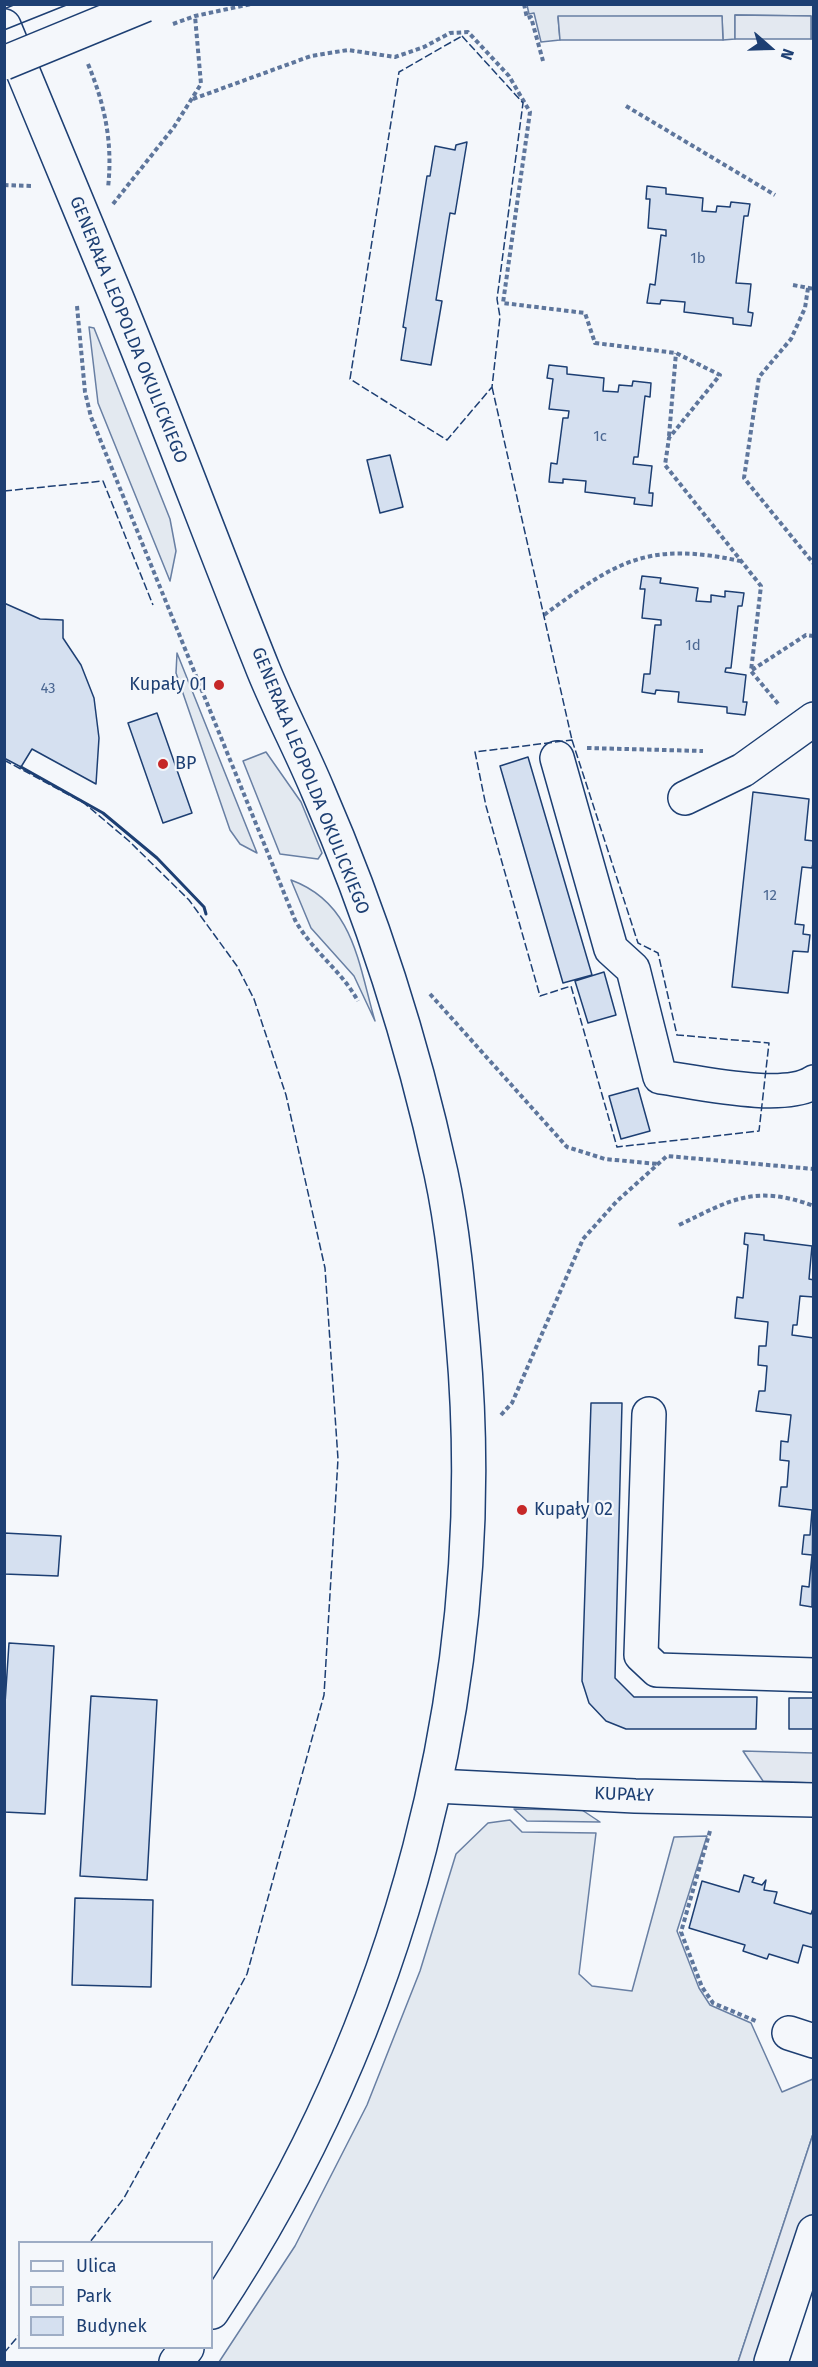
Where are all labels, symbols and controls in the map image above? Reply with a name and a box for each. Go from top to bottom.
north arrow [740,18,800,78]
text: N [777,46,798,63]
street label: GENERAŁA LEOPOLDA OKULICKIEGO [64,193,192,467]
house number: 1b [690,250,706,268]
house number: 1c [593,428,607,446]
house number: 1d [685,637,701,655]
street label: GENERAŁA LEOPOLDA OKULICKIEGO [246,644,374,918]
place label: Kupały 01 [129,674,207,696]
marker: Kupały 01 [212,678,226,692]
house number: 43 [40,680,56,698]
place label: BP [175,753,196,775]
marker: BP [156,757,170,771]
house number: 12 [763,887,777,905]
place label: Kupały 02 [534,1499,613,1521]
marker: Kupały 02 [515,1503,529,1517]
street label: KUPAŁY [594,1783,654,1807]
legend [18,2241,213,2349]
text: Ulica [76,2255,116,2277]
text: Park [76,2285,111,2307]
text: Budynek [76,2315,147,2337]

